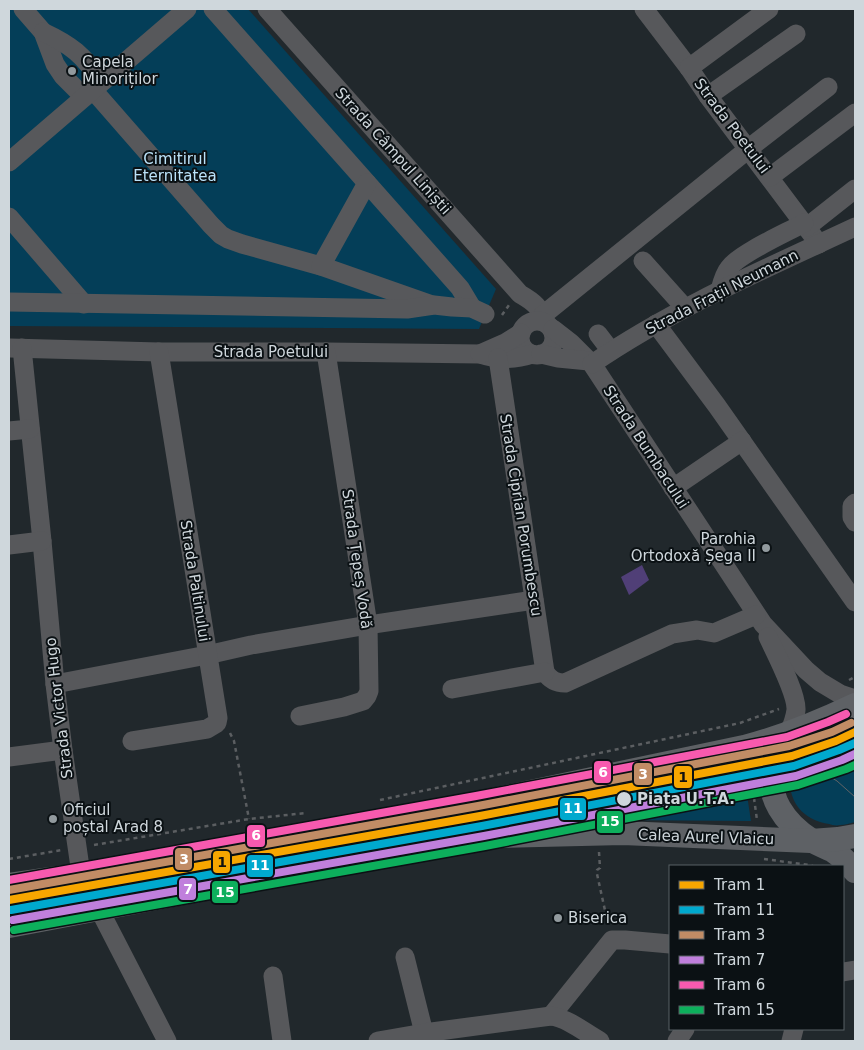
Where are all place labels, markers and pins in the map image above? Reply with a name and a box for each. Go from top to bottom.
place label: Capela Minoriților [82,53,159,88]
marker: Capela Minoriților [66,65,78,77]
place label: Parohia Ortodoxă Șega II [631,530,756,565]
marker: Parohia Ortodoxă Șega II [760,542,772,554]
marker: Piața U.T.A. [615,790,633,808]
place label: Piața U.T.A. [637,790,735,808]
place label: Oficiul poștal Arad 8 [63,801,163,836]
marker: Oficiul poștal Arad 8 [47,813,59,825]
place label: Biserica [568,909,627,927]
marker: Biserica [552,912,564,924]

